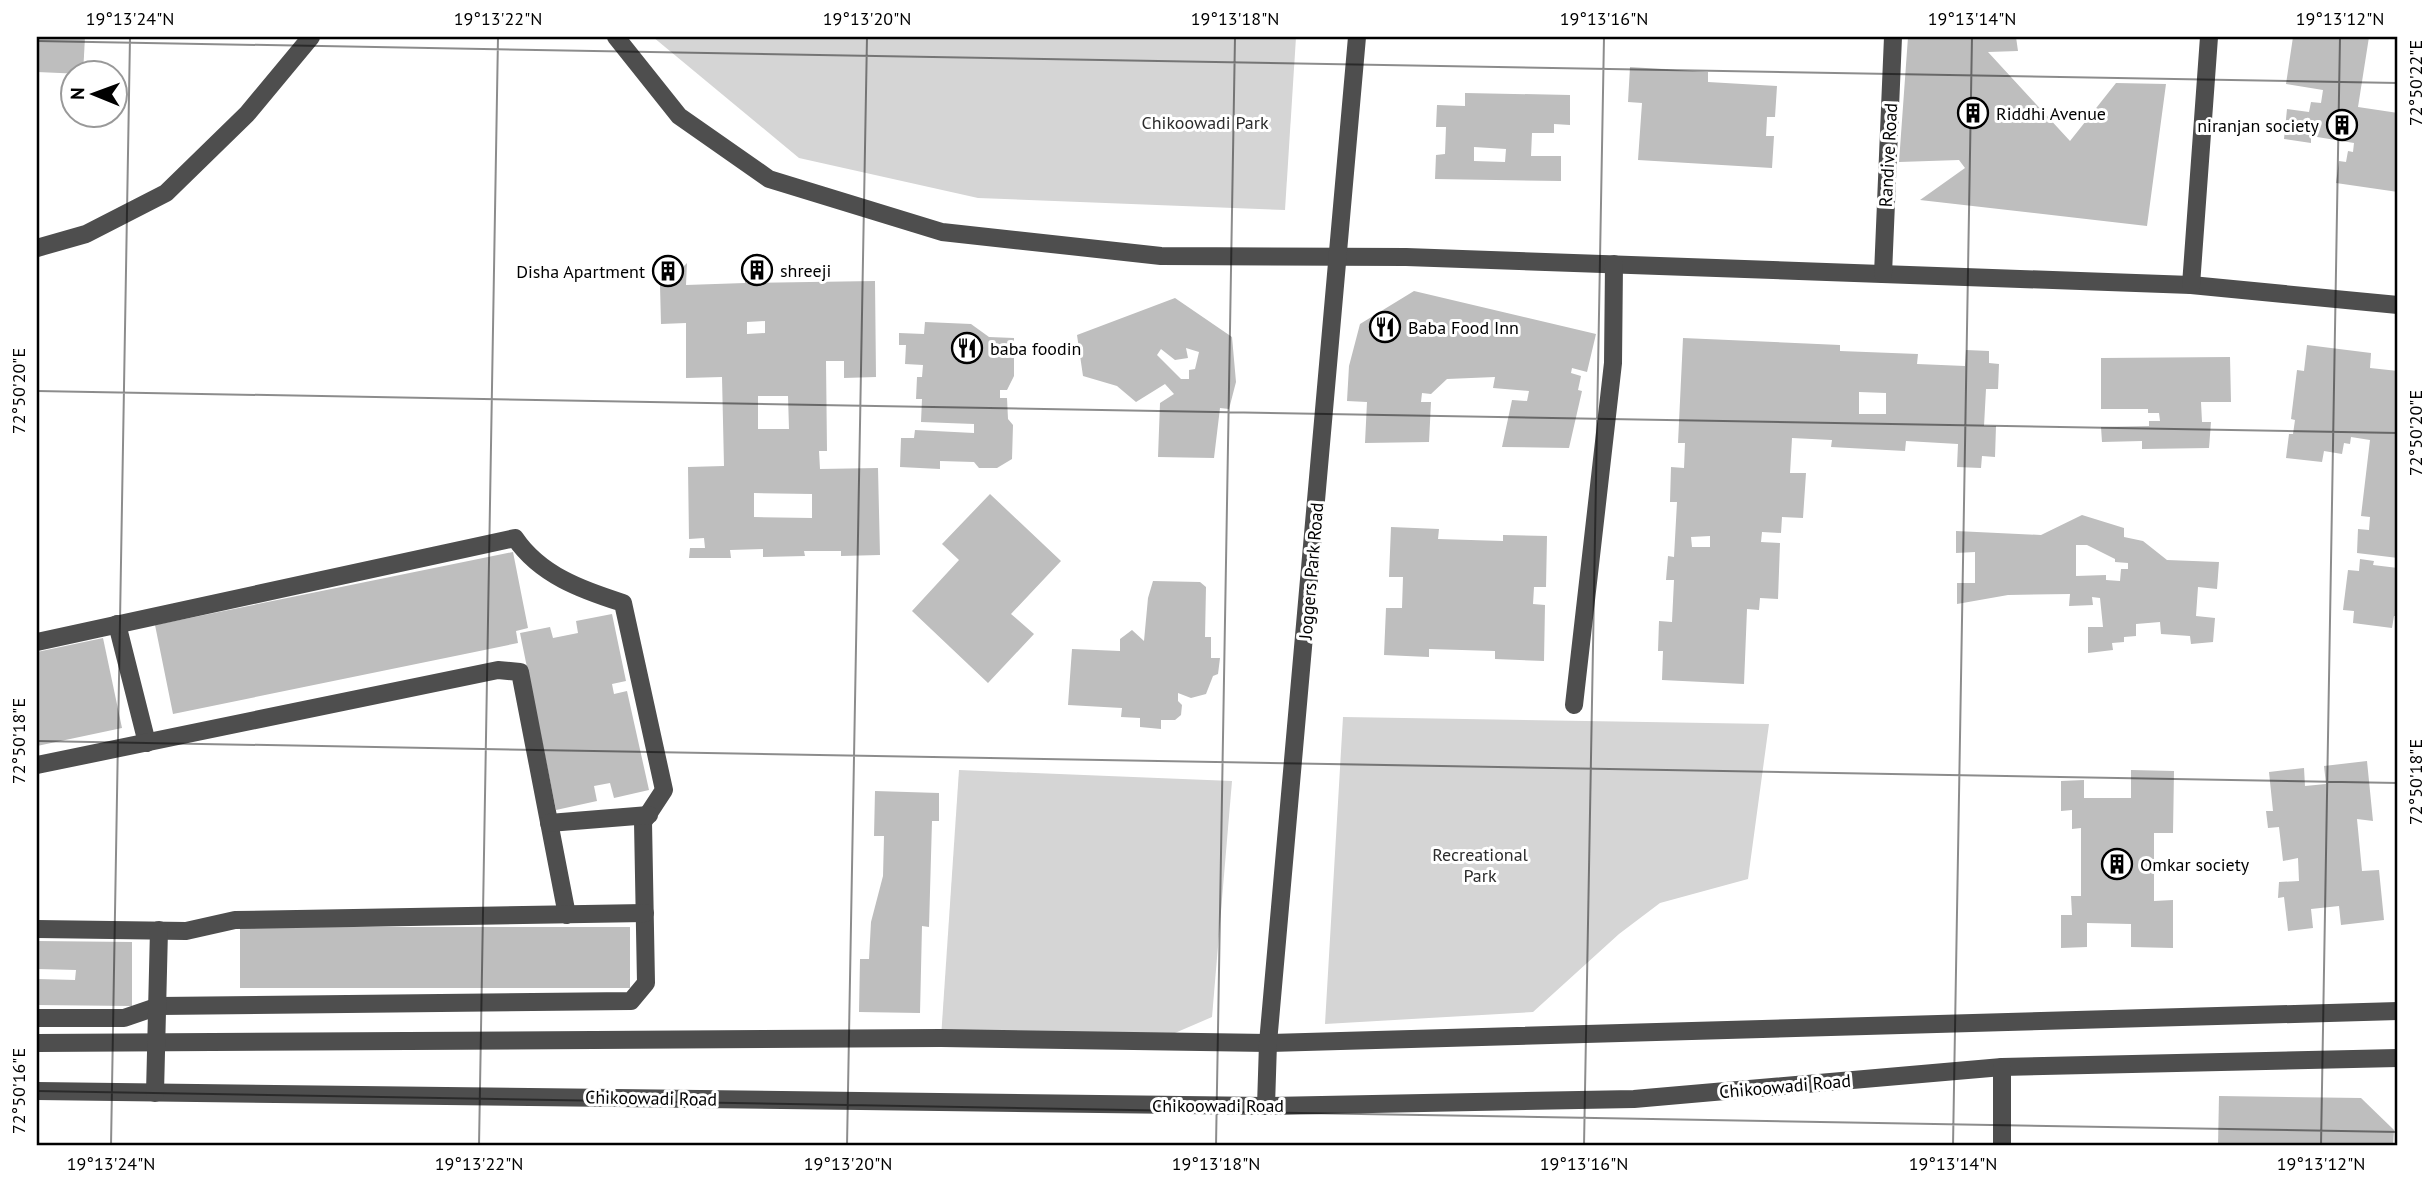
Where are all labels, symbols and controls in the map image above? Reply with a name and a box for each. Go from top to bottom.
text: 19°13'24"N [86,7,174,30]
text: 19°13'22"N [454,7,542,30]
text: 19°13'20"N [823,7,911,30]
text: 19°13'18"N [1191,7,1279,30]
text: 19°13'16"N [1560,7,1648,30]
text: 19°13'14"N [1928,7,2016,30]
text: 19°13'12"N [2296,7,2384,30]
text: 72°50'22"E [2404,40,2427,126]
north arrow [60,60,130,130]
text: N [65,87,89,100]
building icon: Riddhi Avenue [1956,96,1990,130]
street label: Randive Road [1874,102,1902,208]
place label: Riddhi Avenue [1996,102,2106,125]
building icon: niranjan society [2325,108,2359,142]
park label: Chikoowadi Park [1141,111,1269,134]
place label: niranjan society [2197,114,2320,137]
building icon: shreeji [740,253,774,287]
building icon: Disha Apartment [651,254,685,288]
place label: shreeji [780,259,831,282]
place label: Disha Apartment [516,260,645,283]
restaurant icon: Baba Food Inn [1368,310,1402,344]
place label: Baba Food Inn [1408,316,1519,339]
restaurant icon: baba foodin [950,331,984,365]
place label: baba foodin [990,337,1081,360]
text: 72°50'20"E [7,348,30,434]
text: 72°50'20"E [2404,390,2427,476]
street label: Joggers Park Road [1293,502,1328,641]
text: 72°50'18"E [7,698,30,784]
text: 72°50'18"E [2404,739,2427,825]
park label: Recreational Park [1432,843,1529,887]
building icon: Omkar society [2100,847,2134,881]
place label: Omkar society [2140,853,2250,876]
text: 72°50'16"E [7,1048,30,1134]
street label: Chikoowadi Road [1718,1069,1852,1103]
street label: Chikoowadi Road [585,1085,717,1111]
street label: Chikoowadi Road [1152,1094,1284,1117]
text: 19°13'24"N [67,1152,155,1175]
text: 19°13'22"N [435,1152,523,1175]
text: 19°13'20"N [804,1152,892,1175]
text: 19°13'18"N [1172,1152,1260,1175]
text: 19°13'16"N [1540,1152,1628,1175]
text: 19°13'14"N [1909,1152,1997,1175]
text: 19°13'12"N [2277,1152,2365,1175]

